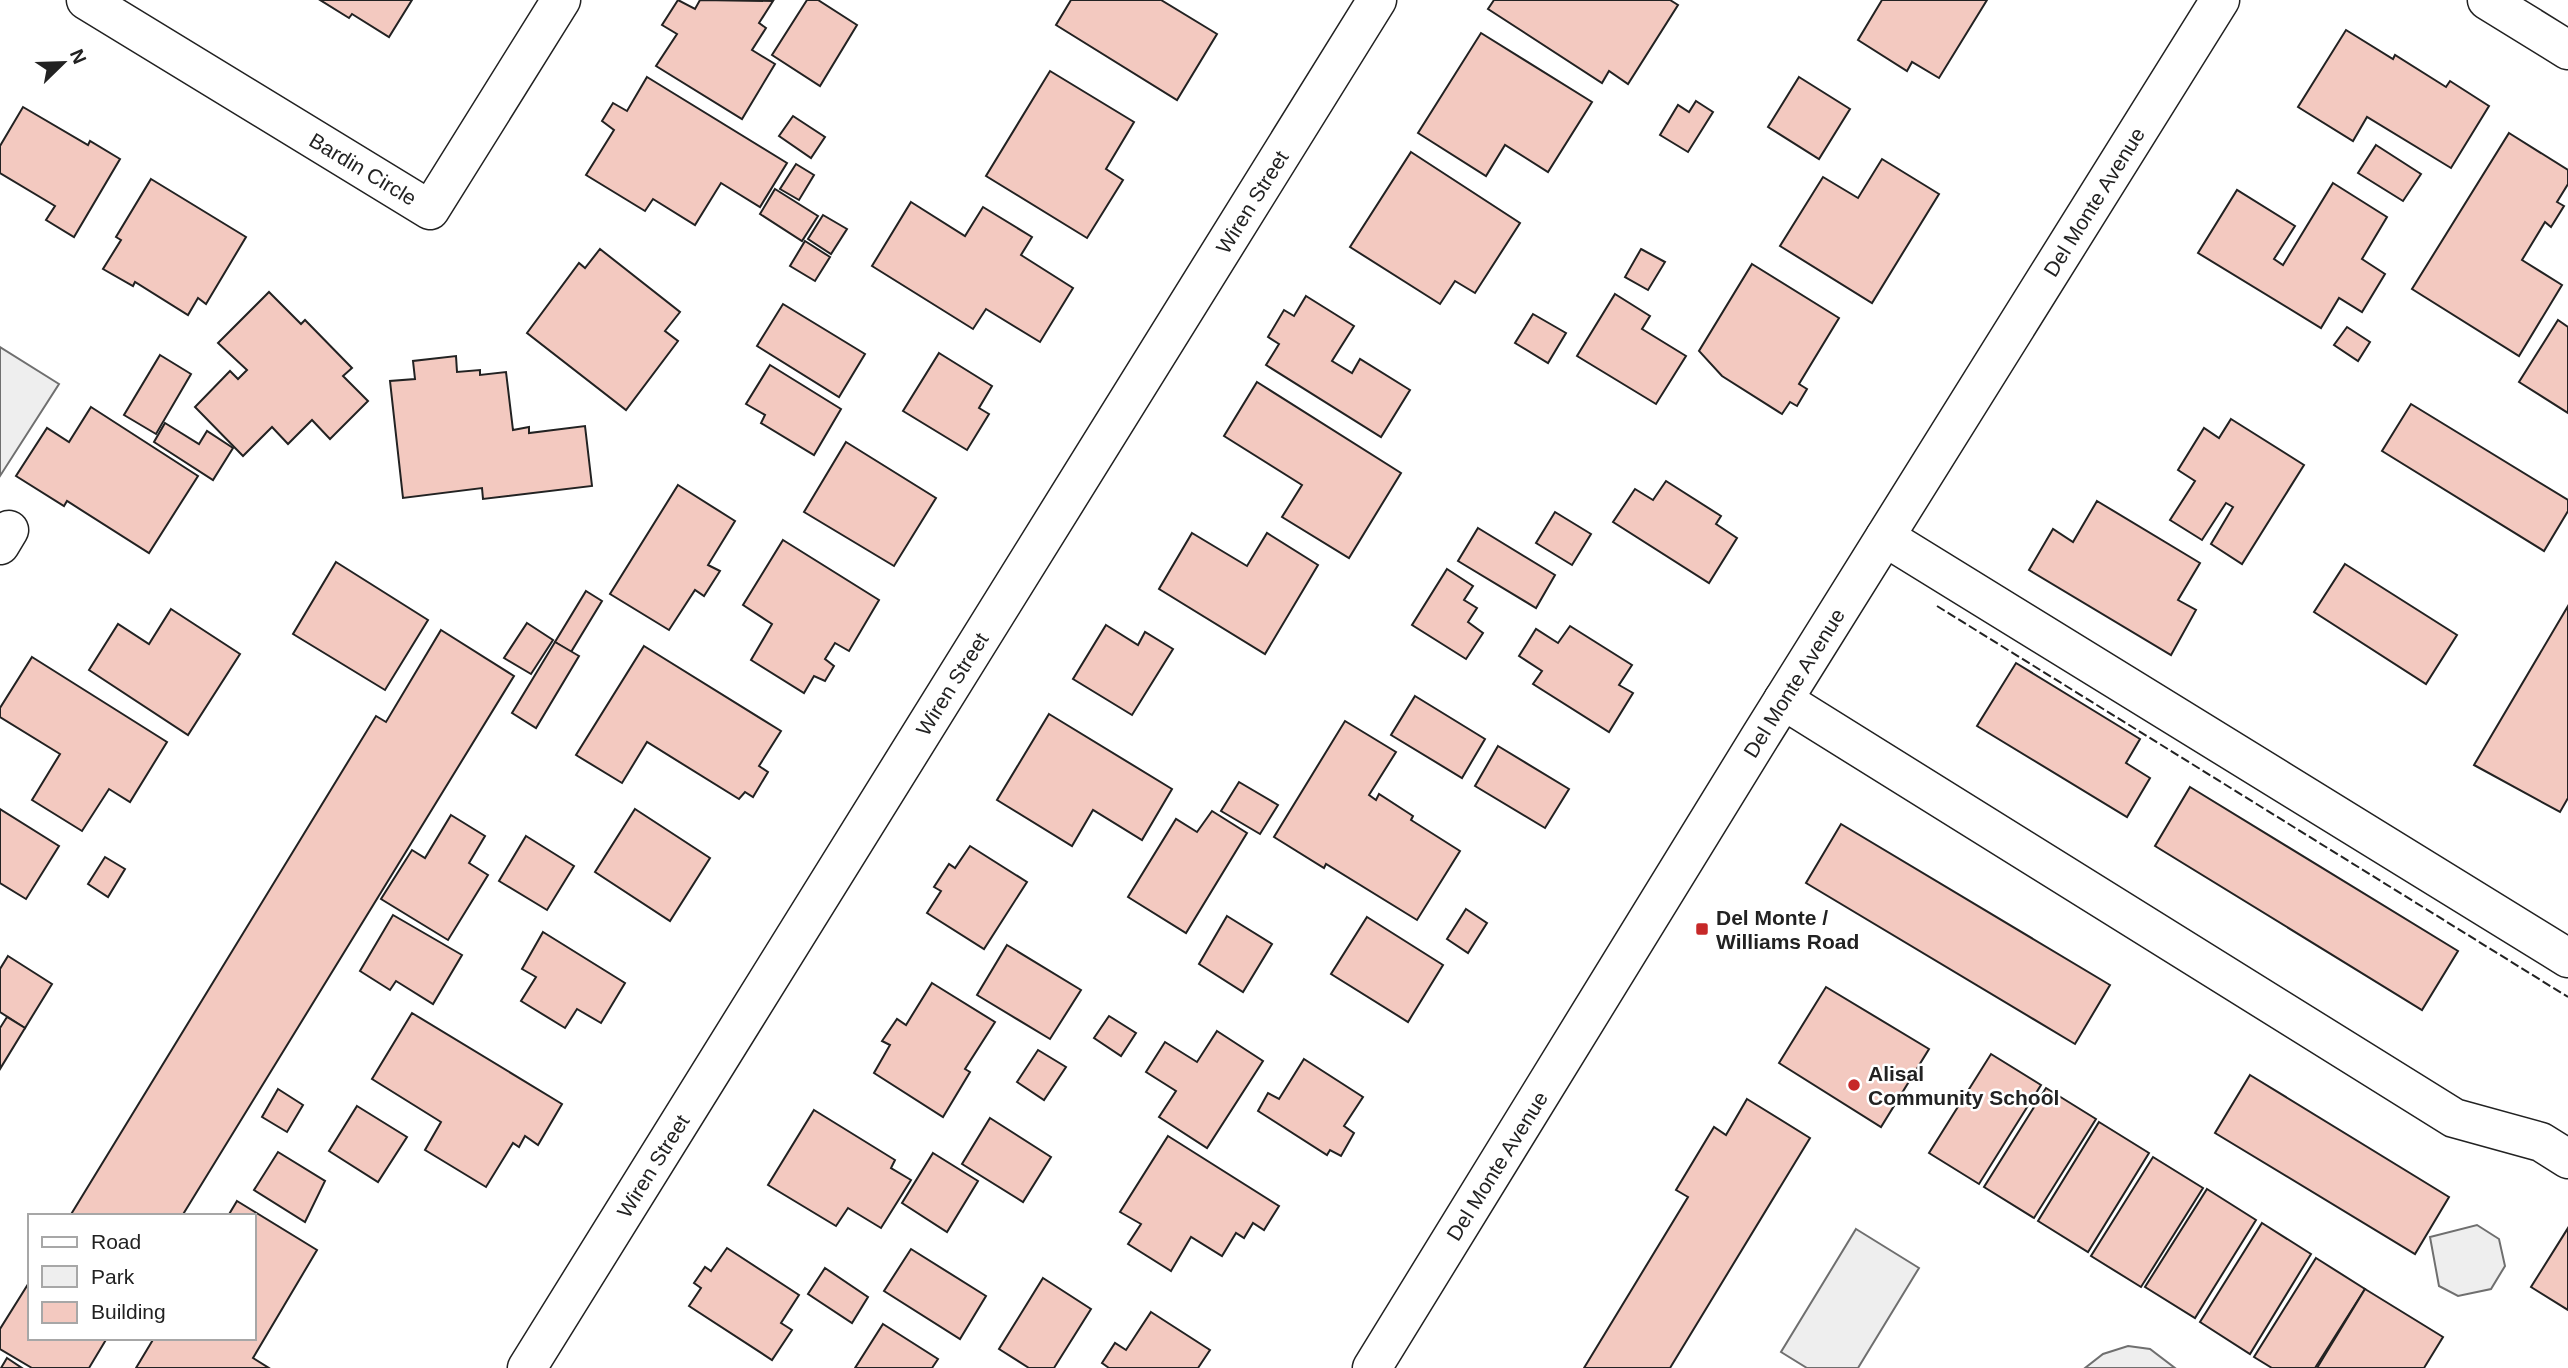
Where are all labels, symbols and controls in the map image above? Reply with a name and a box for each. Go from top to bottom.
north arrow [28,28,98,98]
text: N [66,46,91,67]
street label: Del Monte Avenue [2039,123,2149,281]
street label: Bardin Circle [306,128,420,210]
street label: Wiren Street [1211,146,1293,258]
street label: Del Monte Avenue [1739,604,1849,762]
street label: Wiren Street [911,628,993,740]
place label: Del Monte / Williams Road [1716,906,1859,953]
marker: Del Monte / Williams Road [1694,921,1710,937]
place label: Alisal Community School [1868,1062,2059,1109]
marker: Alisal Community School [1846,1077,1862,1093]
street label: Del Monte Avenue [1442,1087,1552,1245]
street label: Wiren Street [612,1110,694,1222]
legend [28,1214,256,1340]
text: Road [91,1230,141,1253]
text: Park [91,1265,135,1288]
text: Building [91,1300,166,1323]

